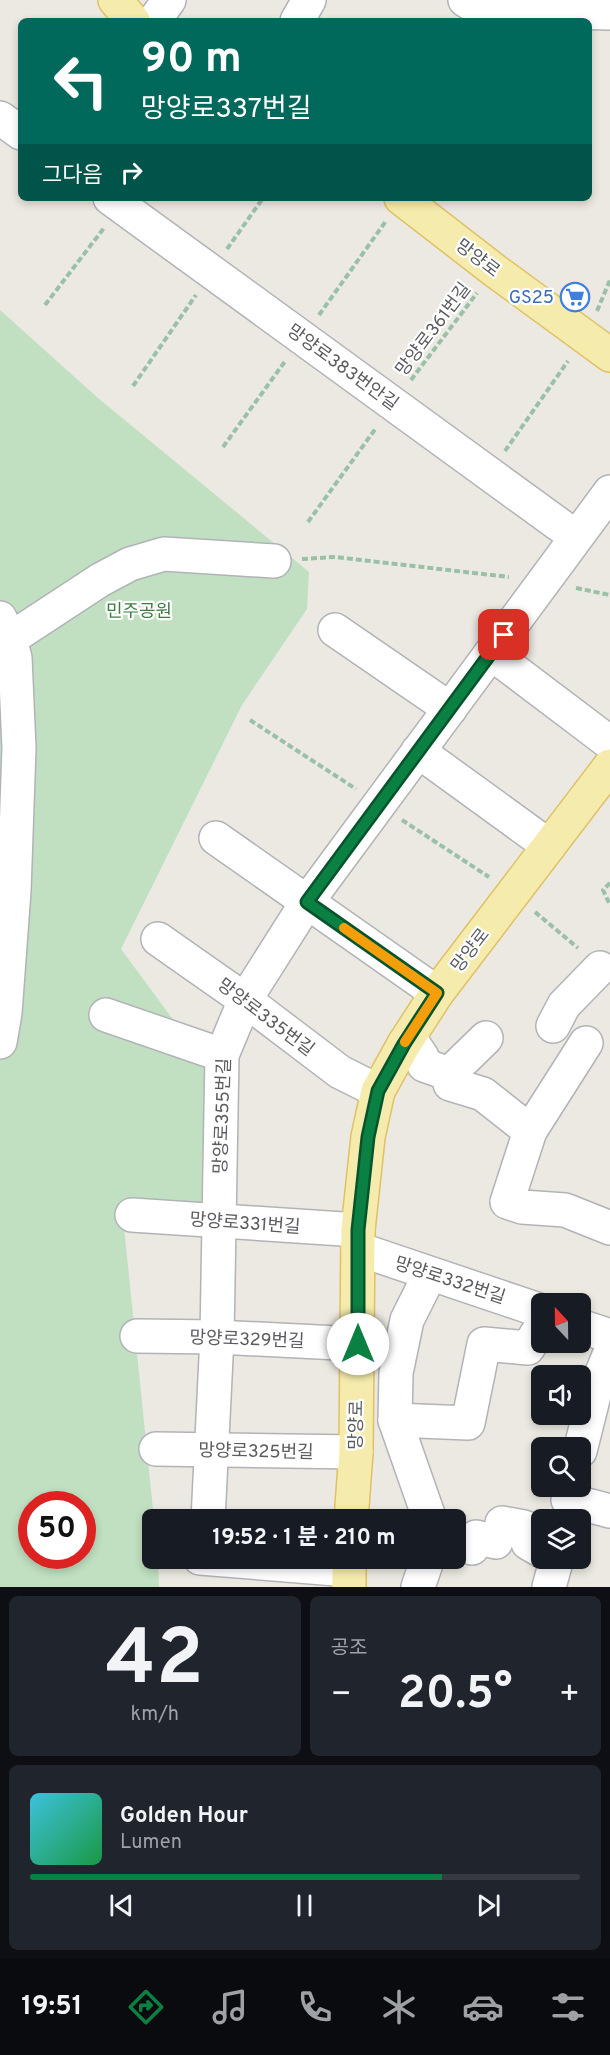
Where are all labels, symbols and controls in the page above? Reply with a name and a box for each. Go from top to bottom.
text: 90 m [141,34,242,87]
icon: left [42,42,120,120]
text: 망양로337번길 [141,93,312,127]
icon: right [115,156,148,189]
text: 그다음 [42,163,103,190]
street label: 망양로 [450,235,504,283]
street label: 망양로361번길 [392,279,477,381]
supermarket icon: GS25 [559,281,591,313]
place label: GS25 [509,287,554,310]
street label: 망양로383번안길 [282,320,402,416]
park label: 민주공원 [106,601,172,624]
pin [478,609,529,660]
icon: arrive [487,618,520,651]
street label: 망양로 [447,924,496,978]
street label: 망양로335번길 [212,974,318,1062]
street label: 망양로355번길 [210,1058,237,1174]
street label: 망양로331번길 [189,1209,301,1240]
street label: 망양로332번길 [391,1253,508,1310]
north arrow [531,1293,591,1353]
map controls [531,1293,591,1569]
position arrow [326,1312,390,1376]
street label: 망양로329번길 [189,1327,305,1354]
button: sound [531,1365,591,1425]
street label: 망양로 [346,1400,369,1450]
button: search [531,1437,591,1497]
street label: 망양로325번길 [198,1440,314,1465]
speed limit sign: 50 [18,1491,96,1569]
button: layers [531,1509,591,1569]
text: 19:52 · 1 분 · 210 m [212,1525,396,1552]
text: 42 [106,1613,204,1712]
text: 공조 [331,1636,367,1662]
text: 20.5° [398,1667,512,1724]
text: − [331,1675,352,1717]
text: + [559,1675,580,1717]
text: km/h [130,1702,179,1728]
text: Golden Hour [120,1803,248,1830]
text: Lumen [120,1830,182,1856]
icon: previous [105,1889,138,1922]
icon: pause [288,1889,321,1922]
icon: next [472,1889,505,1922]
icon: directions [125,1986,167,2028]
icon: music [209,1986,251,2028]
icon: phone [294,1986,336,2028]
icon: climate [378,1986,420,2028]
icon: car [462,1986,504,2028]
icon: filters [547,1986,589,2028]
text: 19:51 [21,1990,82,2024]

